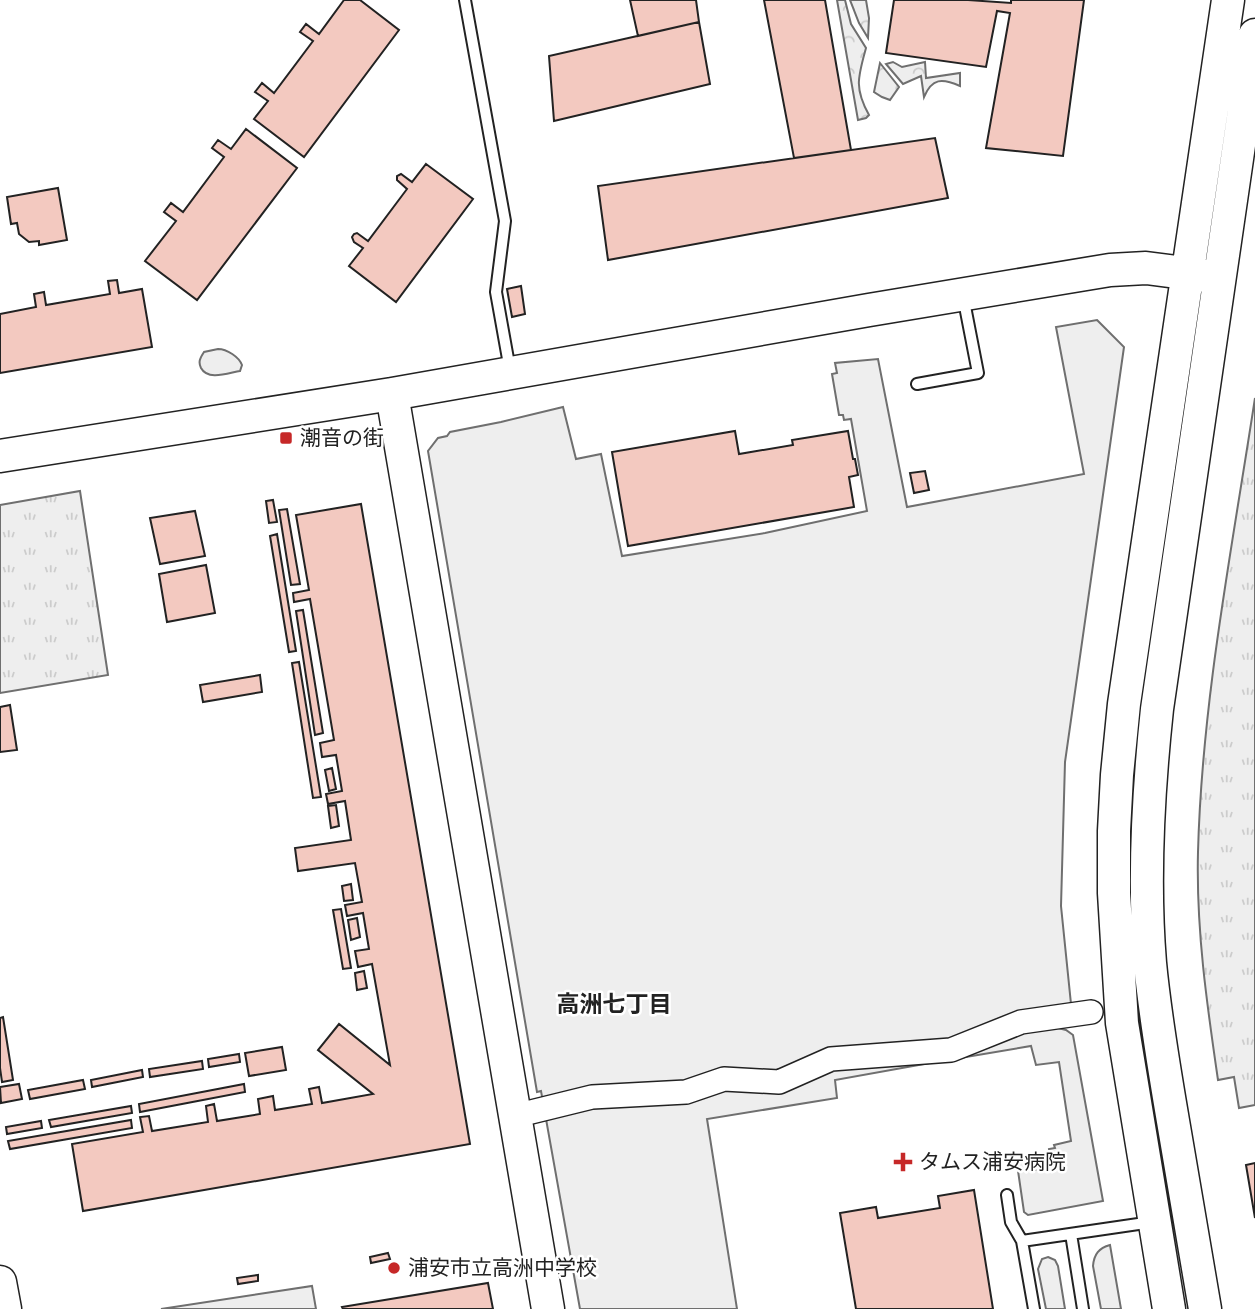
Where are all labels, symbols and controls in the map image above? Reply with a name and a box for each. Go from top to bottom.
place label: 潮音の街 [300,426,384,450]
marker: 潮音の街 [278,430,294,446]
district label: 高洲七丁目 [557,991,672,1018]
place label: タムス浦安病院 [919,1150,1066,1174]
marker: タムス浦安病院 [893,1152,913,1172]
place label: 浦安市立高洲中学校 [408,1256,597,1280]
marker: 浦安市立高洲中学校 [386,1260,402,1276]

